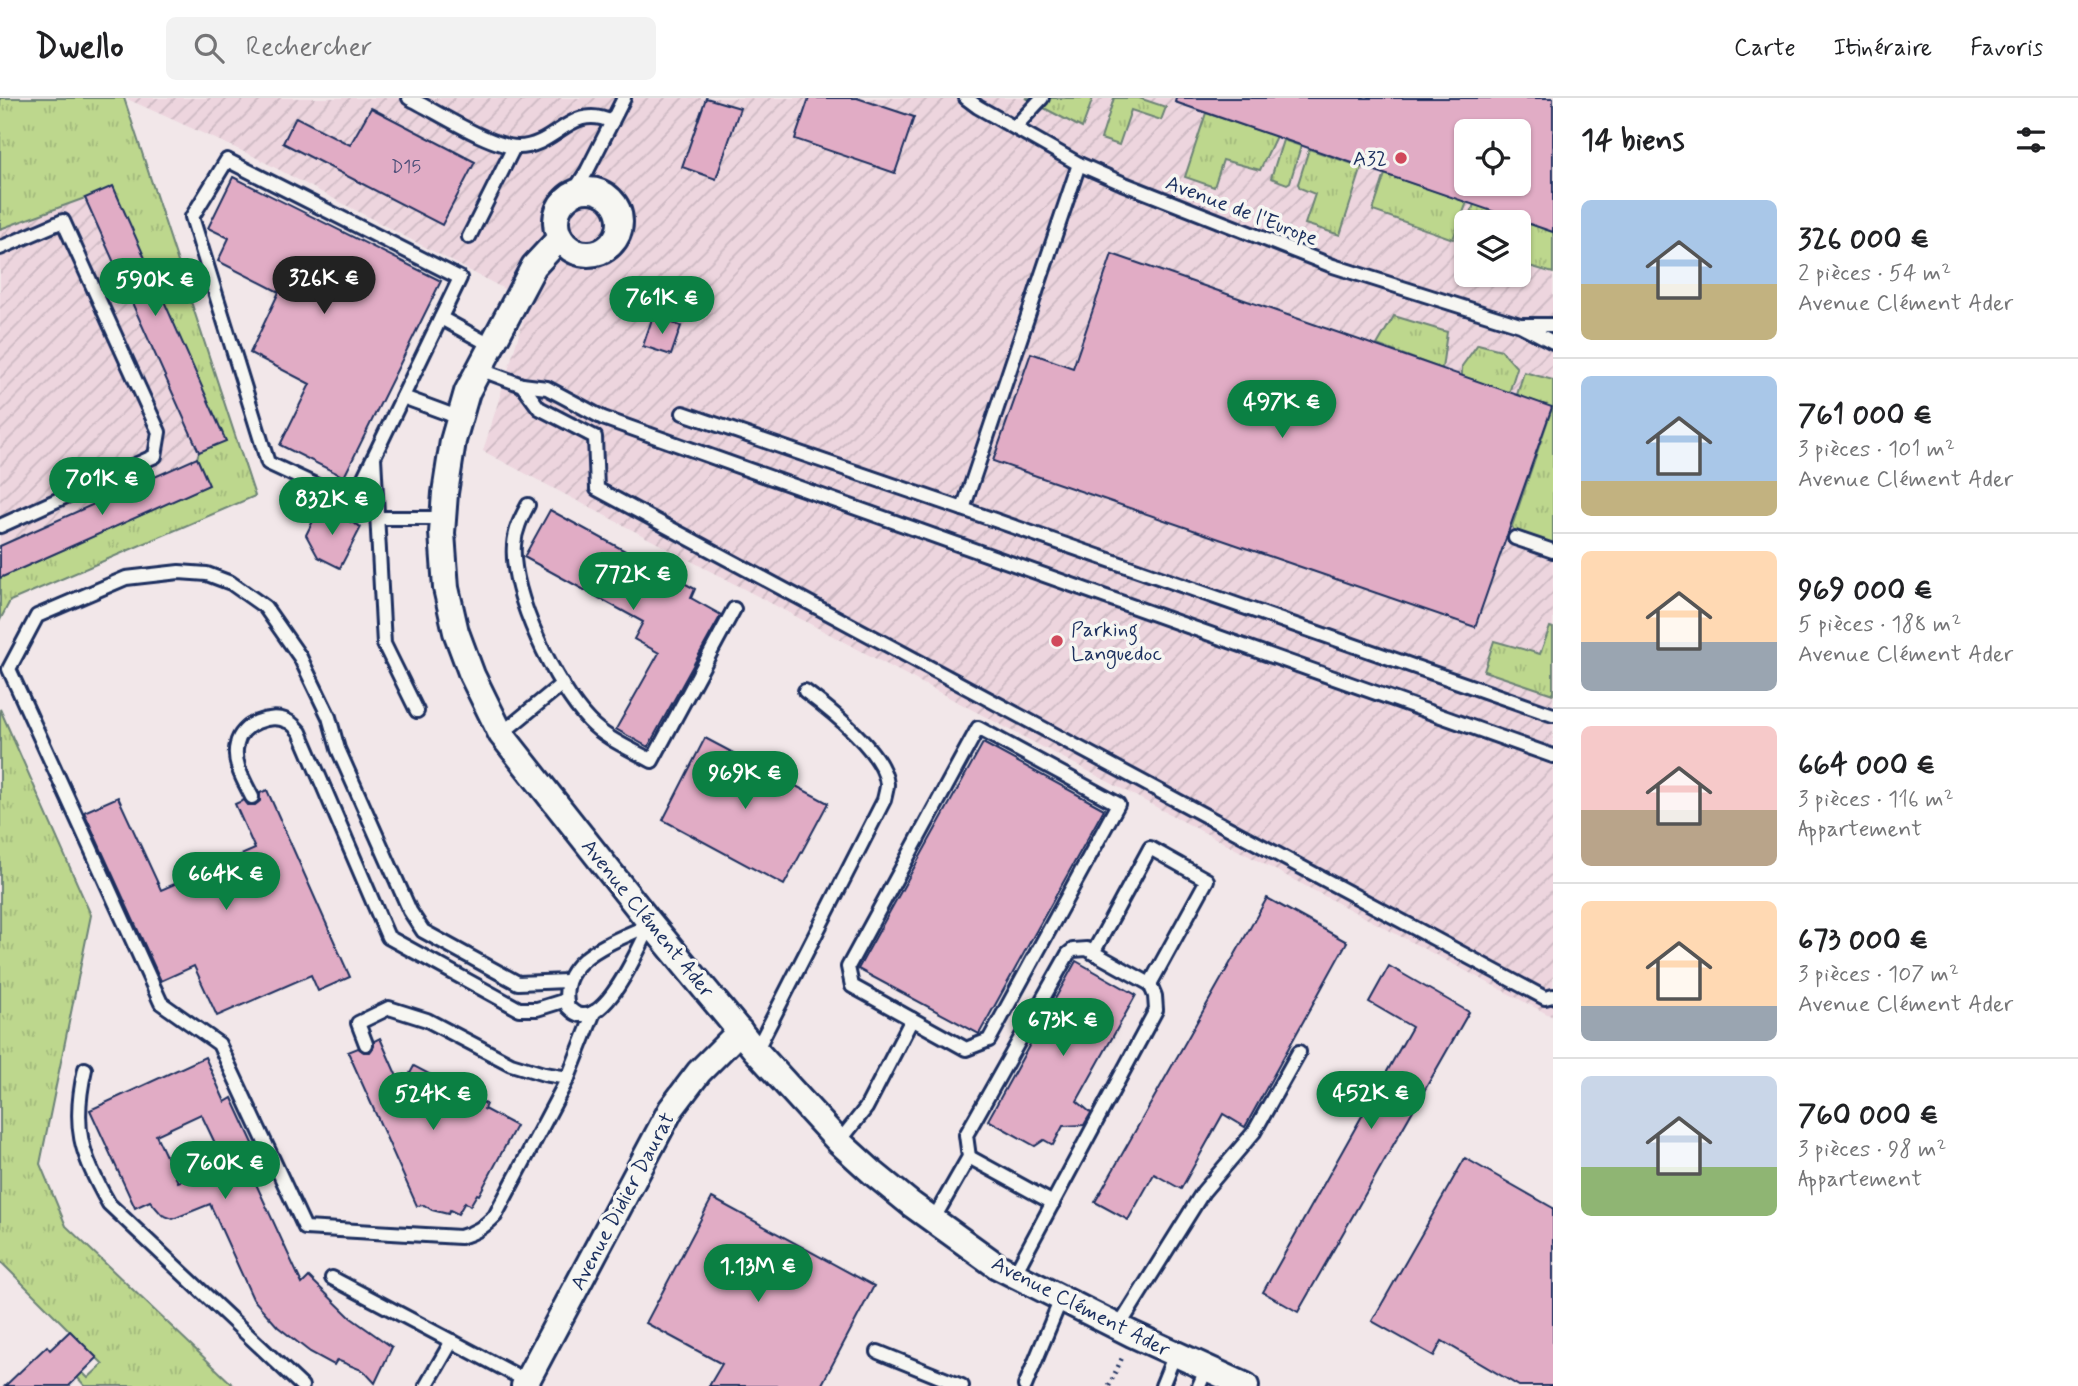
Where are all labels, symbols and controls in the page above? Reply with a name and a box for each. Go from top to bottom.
search box [166,17,656,80]
text: Dwello [35,26,124,70]
icon: search [190,29,228,67]
text: Rechercher [246,31,372,65]
text: Carte [1734,33,1796,64]
text: Itinéraire [1834,33,1932,64]
text: Favoris [1970,33,2043,64]
map controls [1454,119,1531,287]
button: locate [1454,119,1531,196]
text: 14 biens [1581,121,1685,160]
icon: filters [2012,121,2050,159]
place label: A32 [1353,145,1387,173]
marker: A32 [1393,150,1409,166]
house number: D15 [391,155,421,179]
street label: Avenue de l'Europe [1161,169,1322,253]
button: layers [1454,210,1531,287]
text: 326 000 € [1798,220,1929,259]
icon: home [1637,228,1721,312]
pin: 326K € [267,256,381,316]
pin: 590K € [98,258,212,318]
text: 2 pièces · 54 m² [1798,259,1951,289]
text: 326K € [289,264,359,294]
text: 590K € [116,266,194,296]
pin: 761K € [605,276,719,336]
text: 761K € [625,284,699,314]
text: Avenue Clément Ader [1798,289,2013,319]
pin: 497K € [1225,380,1339,440]
text: 497K € [1243,388,1321,418]
text: 761 000 € [1798,396,1932,435]
icon: home [1637,404,1721,488]
text: 3 pièces · 101 m² [1798,435,1955,465]
pin: 701K € [45,458,159,517]
text: 701K € [65,465,139,495]
text: Avenue Clément Ader [1798,465,2013,495]
pin: 832K € [275,478,389,537]
text: 832K € [295,485,369,515]
pin: 772K € [576,552,690,612]
text: 772K € [595,560,671,590]
text: 969 000 € [1798,571,1933,610]
icon: home [1637,579,1721,663]
text: 5 pièces · 188 m² [1798,610,1961,640]
place label: Parking Languedoc [1071,616,1163,669]
marker: Parking Languedoc [1049,633,1065,649]
text: Avenue Clément Ader [1798,640,2013,670]
text: 664 000 € [1798,746,1936,785]
pin: 969K € [688,752,802,811]
icon: home [1637,754,1721,838]
text: 969K € [708,759,782,789]
text: 3 pièces · 116 m² [1798,785,1954,815]
text: Appartement [1798,815,1922,845]
street label: Avenue Clément Ader [574,833,720,1004]
pin: 664K € [169,852,283,912]
text: 664K € [188,860,264,890]
text: 673 000 € [1798,921,1929,960]
icon: home [1637,929,1721,1013]
text: 3 pièces · 107 m² [1798,960,1959,990]
text: Avenue Clément Ader [1798,990,2013,1020]
pin: 673K € [1006,998,1120,1058]
text: 673K € [1028,1006,1098,1036]
pin: 524K € [376,1072,490,1132]
pin: 452K € [1314,1072,1428,1131]
text: 452K € [1333,1079,1409,1109]
text: 524K € [394,1080,472,1110]
text: 760 000 € [1798,1096,1939,1135]
icon: home [1637,1104,1721,1188]
street label: Avenue Didier Daurat [564,1108,682,1295]
text: 3 pièces · 98 m² [1798,1135,1947,1165]
pin: 760K € [168,1142,282,1201]
text: 760K € [186,1149,264,1179]
text: Appartement [1798,1165,1922,1195]
pin: 1.13M € [693,1244,823,1304]
street label: Avenue Clément Ader [987,1250,1175,1364]
text: 1.13M € [720,1252,796,1282]

